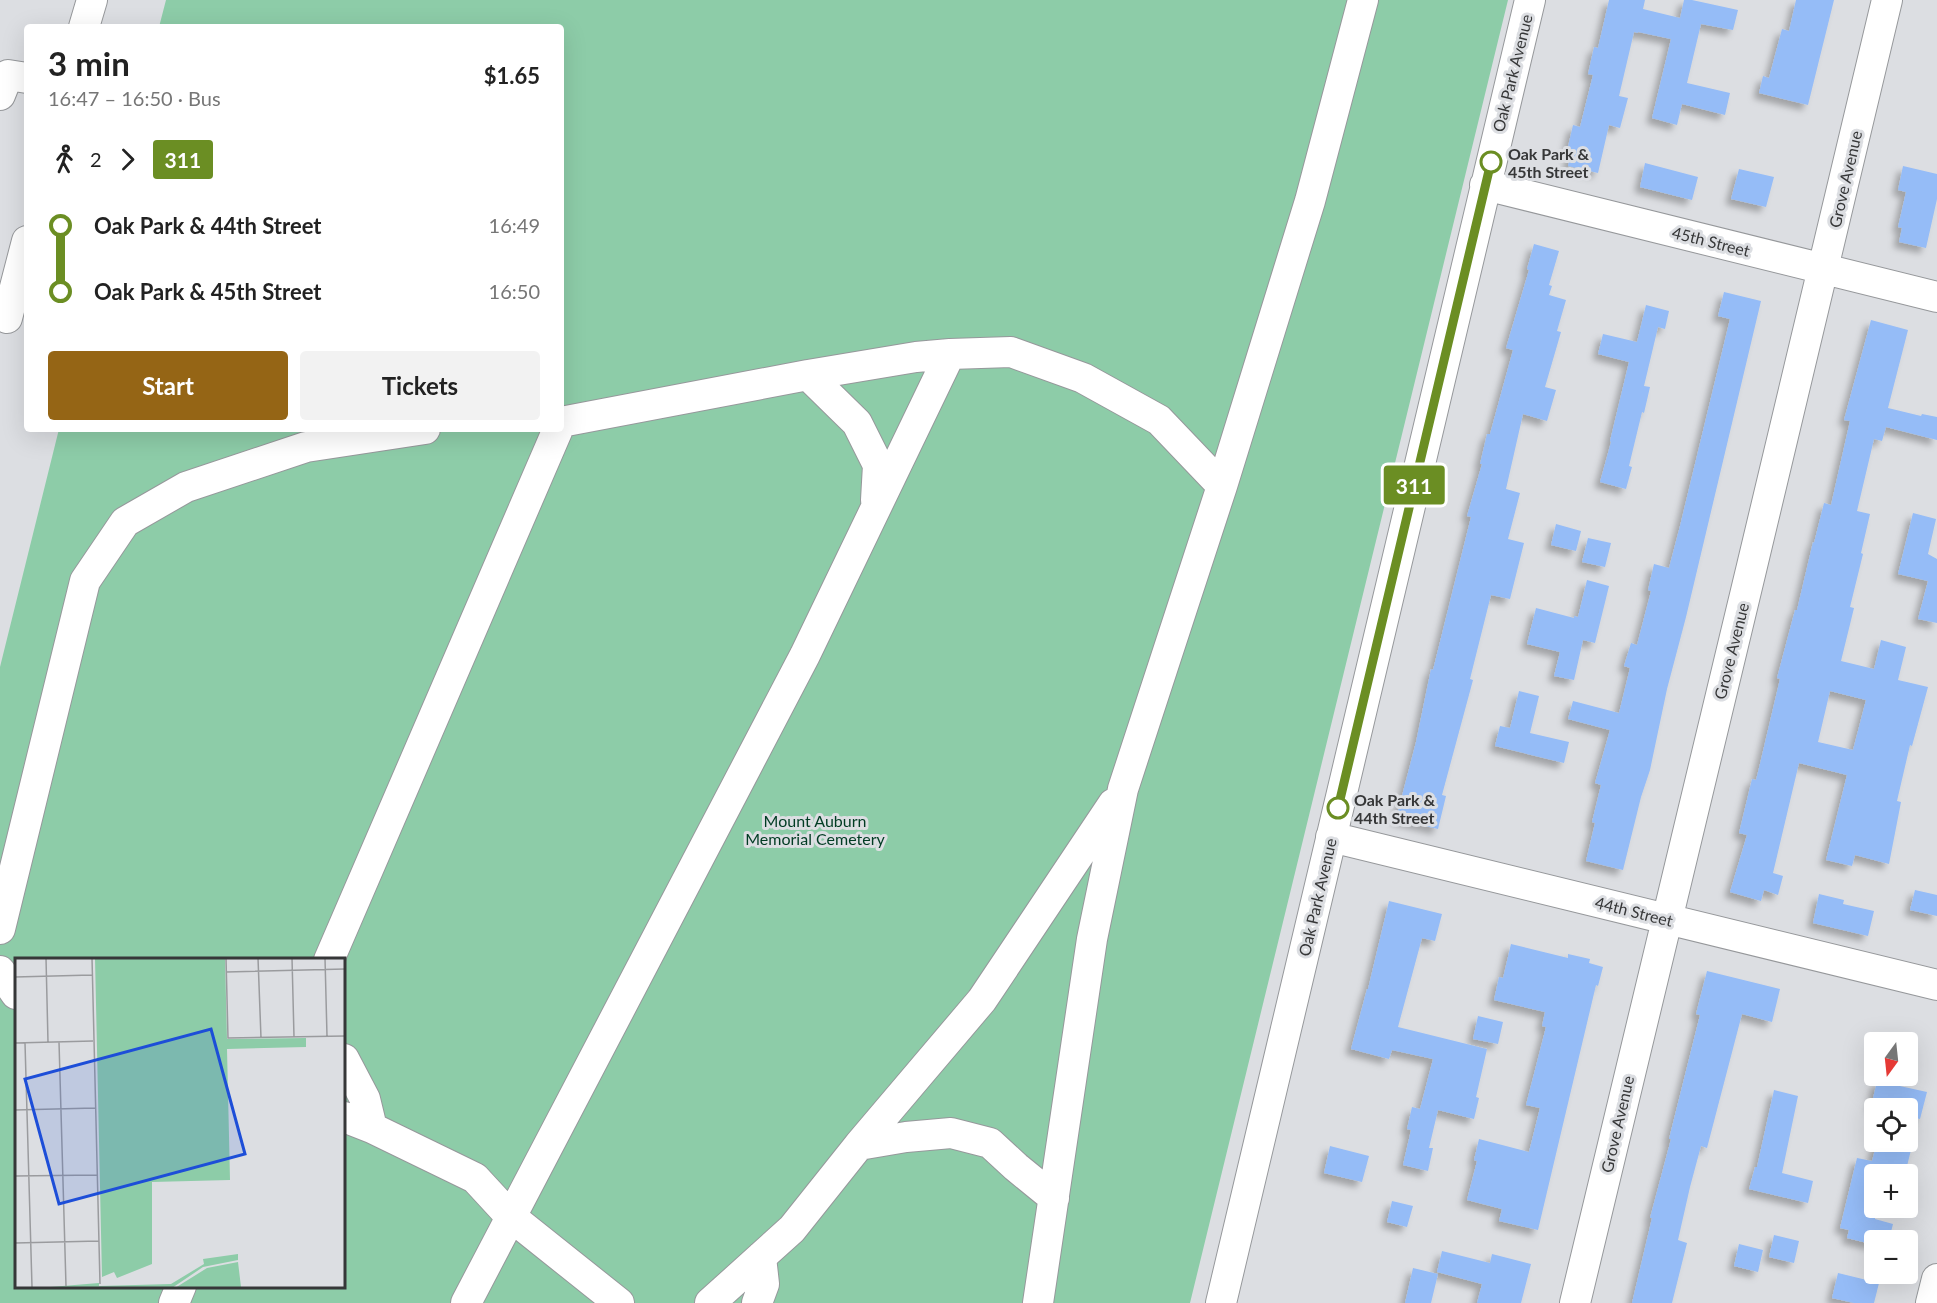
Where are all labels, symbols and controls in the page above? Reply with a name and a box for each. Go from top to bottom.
street label: Oak Park Avenue [1488,12,1536,134]
text: 3 min [48,43,130,83]
text: $1.65 [484,62,540,89]
text: 16:47 – 16:50 · Bus [48,86,221,110]
street label: Grove Avenue [1825,129,1865,229]
icon: walk [48,143,81,176]
icon: forward [111,143,144,176]
place label: Oak Park & 45th Street [1508,144,1589,181]
text: 2 [90,147,102,171]
text: 311 [165,147,201,172]
marker: Oak Park & 45th Street [1480,151,1502,173]
text: Oak Park & 44th Street [94,212,321,239]
text: 16:49 [489,213,540,237]
street label: 45th Street [1670,222,1752,260]
text: Oak Park & 45th Street [94,278,321,305]
text: 16:50 [489,279,540,303]
button: Start [48,351,288,420]
button: Tickets [300,351,540,420]
line badge: 311 [1380,466,1448,504]
text: 311 [1396,473,1432,498]
street label: Grove Avenue [1710,601,1752,701]
place label: Oak Park & 44th Street [1354,790,1435,827]
marker: Oak Park & 44th Street [1327,797,1349,819]
park label: Mount Auburn Memorial Cemetery [745,811,886,848]
street label: Oak Park Avenue [1294,836,1340,958]
street label: 44th Street [1593,892,1675,930]
inset map [15,958,345,1288]
north arrow [1864,1032,1918,1086]
map controls [1864,1032,1918,1284]
street label: Grove Avenue [1597,1074,1637,1174]
button: locate [1864,1098,1918,1152]
button: + [1864,1164,1918,1218]
button: − [1864,1230,1918,1284]

